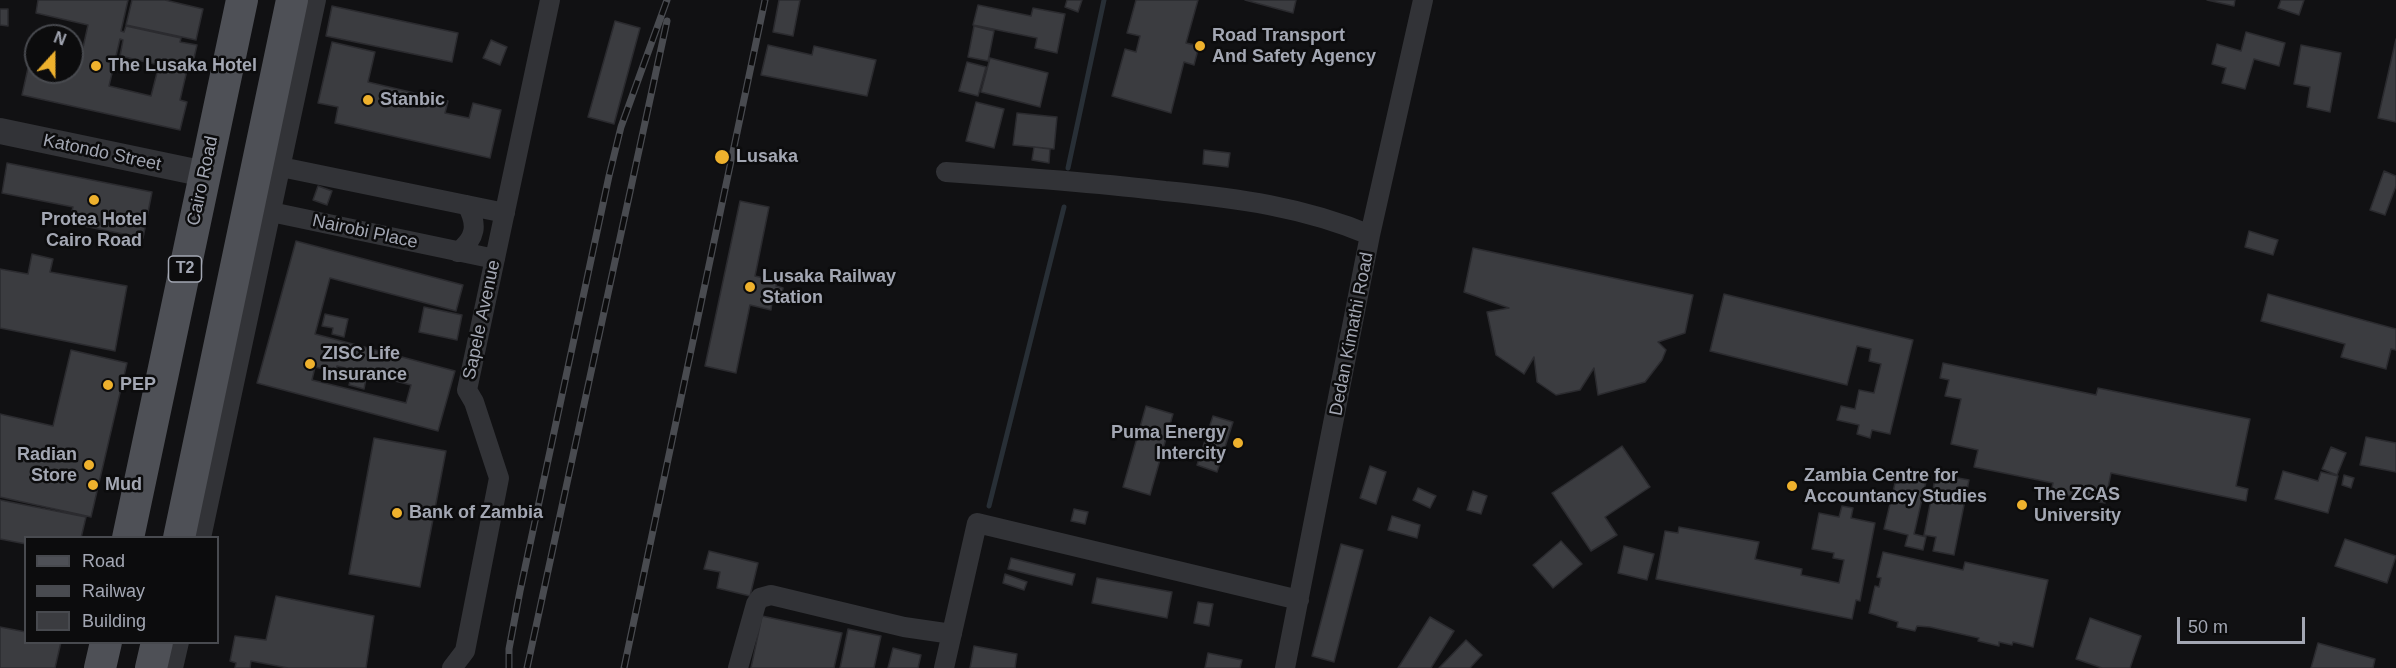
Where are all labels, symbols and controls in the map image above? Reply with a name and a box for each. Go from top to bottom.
north arrow [24,24,84,84]
place label: Road Transport And Safety Agency [1212,25,1376,68]
text: N [51,29,68,49]
marker: Road Transport And Safety Agency [1193,39,1207,53]
place label: The Lusaka Hotel [108,55,257,77]
marker: The Lusaka Hotel [89,59,103,73]
place label: Stanbic [380,89,445,111]
marker: Stanbic [361,93,375,107]
street label: Katondo Street [41,130,163,176]
street label: Cairo Road [183,134,223,228]
place label: Lusaka [736,146,798,168]
marker: Lusaka [713,148,731,166]
marker: Protea Hotel Cairo Road [87,193,101,207]
place label: Protea Hotel Cairo Road [41,209,147,252]
street label: Nairobi Place [310,210,420,254]
street label: Dedan Kimathi Road [1326,250,1378,418]
road number: T2 [168,256,201,282]
street label: Sapele Avenue [459,258,505,382]
place label: Lusaka Railway Station [762,266,896,308]
marker: Lusaka Railway Station [743,280,757,294]
place label: ZISC Life Insurance [322,343,407,386]
marker: ZISC Life Insurance [303,357,317,371]
place label: PEP [120,374,156,396]
marker: PEP [101,378,115,392]
place label: Puma Energy Intercity [1111,422,1226,464]
marker: Puma Energy Intercity [1231,436,1245,450]
place label: Radian Store [17,444,77,486]
marker: Radian Store [82,458,96,472]
place label: Zambia Centre for Accountancy Studies [1804,465,1987,508]
place label: Mud [105,474,142,496]
marker: Mud [86,478,100,492]
marker: Zambia Centre for Accountancy Studies [1785,479,1799,493]
place label: The ZCAS University [2034,484,2121,526]
marker: The ZCAS University [2015,498,2029,512]
place label: Bank of Zambia [409,502,543,524]
marker: Bank of Zambia [390,506,404,520]
legend [24,536,219,644]
text: Road [82,551,125,571]
text: Railway [82,581,145,601]
scale bar [2180,605,2308,643]
text: Building [82,611,146,631]
text: 50 m [2188,617,2228,637]

